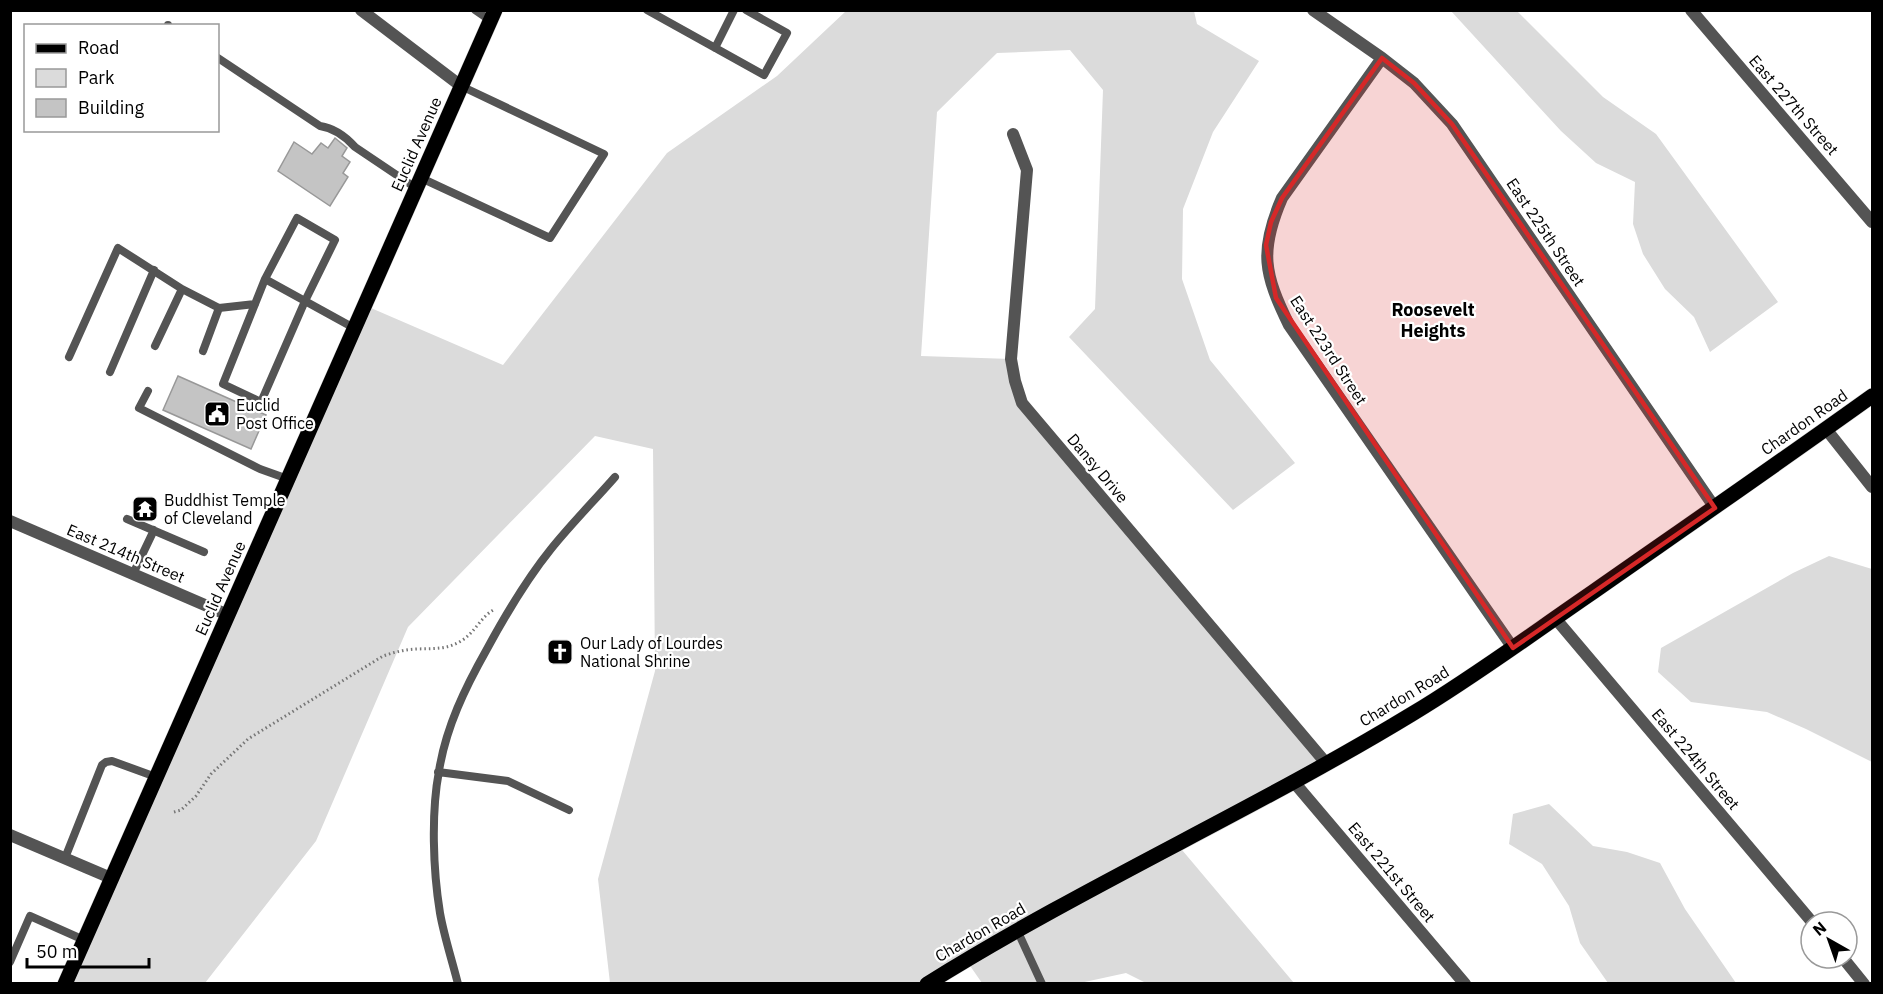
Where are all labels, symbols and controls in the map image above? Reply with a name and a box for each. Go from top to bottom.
legend [24,24,219,132]
text: Road [78,36,119,59]
street label: East 227th Street [1745,51,1843,159]
text: Park [78,66,115,89]
street label: Euclid Avenue [386,93,446,194]
text: Building [78,96,145,119]
street label: East 225th Street [1502,174,1590,290]
street label: East 223rd Street [1286,292,1372,408]
district label: Roosevelt Heights [1391,298,1475,342]
street label: Chardon Road [1757,385,1851,459]
place label: Euclid Post Office [236,395,314,433]
public building icon: Euclid Post Office [202,399,232,429]
street label: Dansy Drive [1063,429,1133,507]
place label: Buddhist Temple of Cleveland [164,490,286,528]
temple icon: Buddhist Temple of Cleveland [130,494,160,524]
street label: East 214th Street [64,519,188,587]
street label: Euclid Avenue [190,537,250,638]
place label: Our Lady of Lourdes National Shrine [580,633,723,671]
church icon: Our Lady of Lourdes National Shrine [545,637,575,667]
street label: Chardon Road [1355,661,1453,731]
street label: East 224th Street [1648,704,1744,814]
street label: East 221st Street [1344,818,1440,926]
street label: Chardon Road [931,898,1029,966]
north arrow [1799,910,1859,970]
text: N [1808,917,1830,940]
scale bar [27,931,148,969]
text: 50 m [36,940,78,963]

